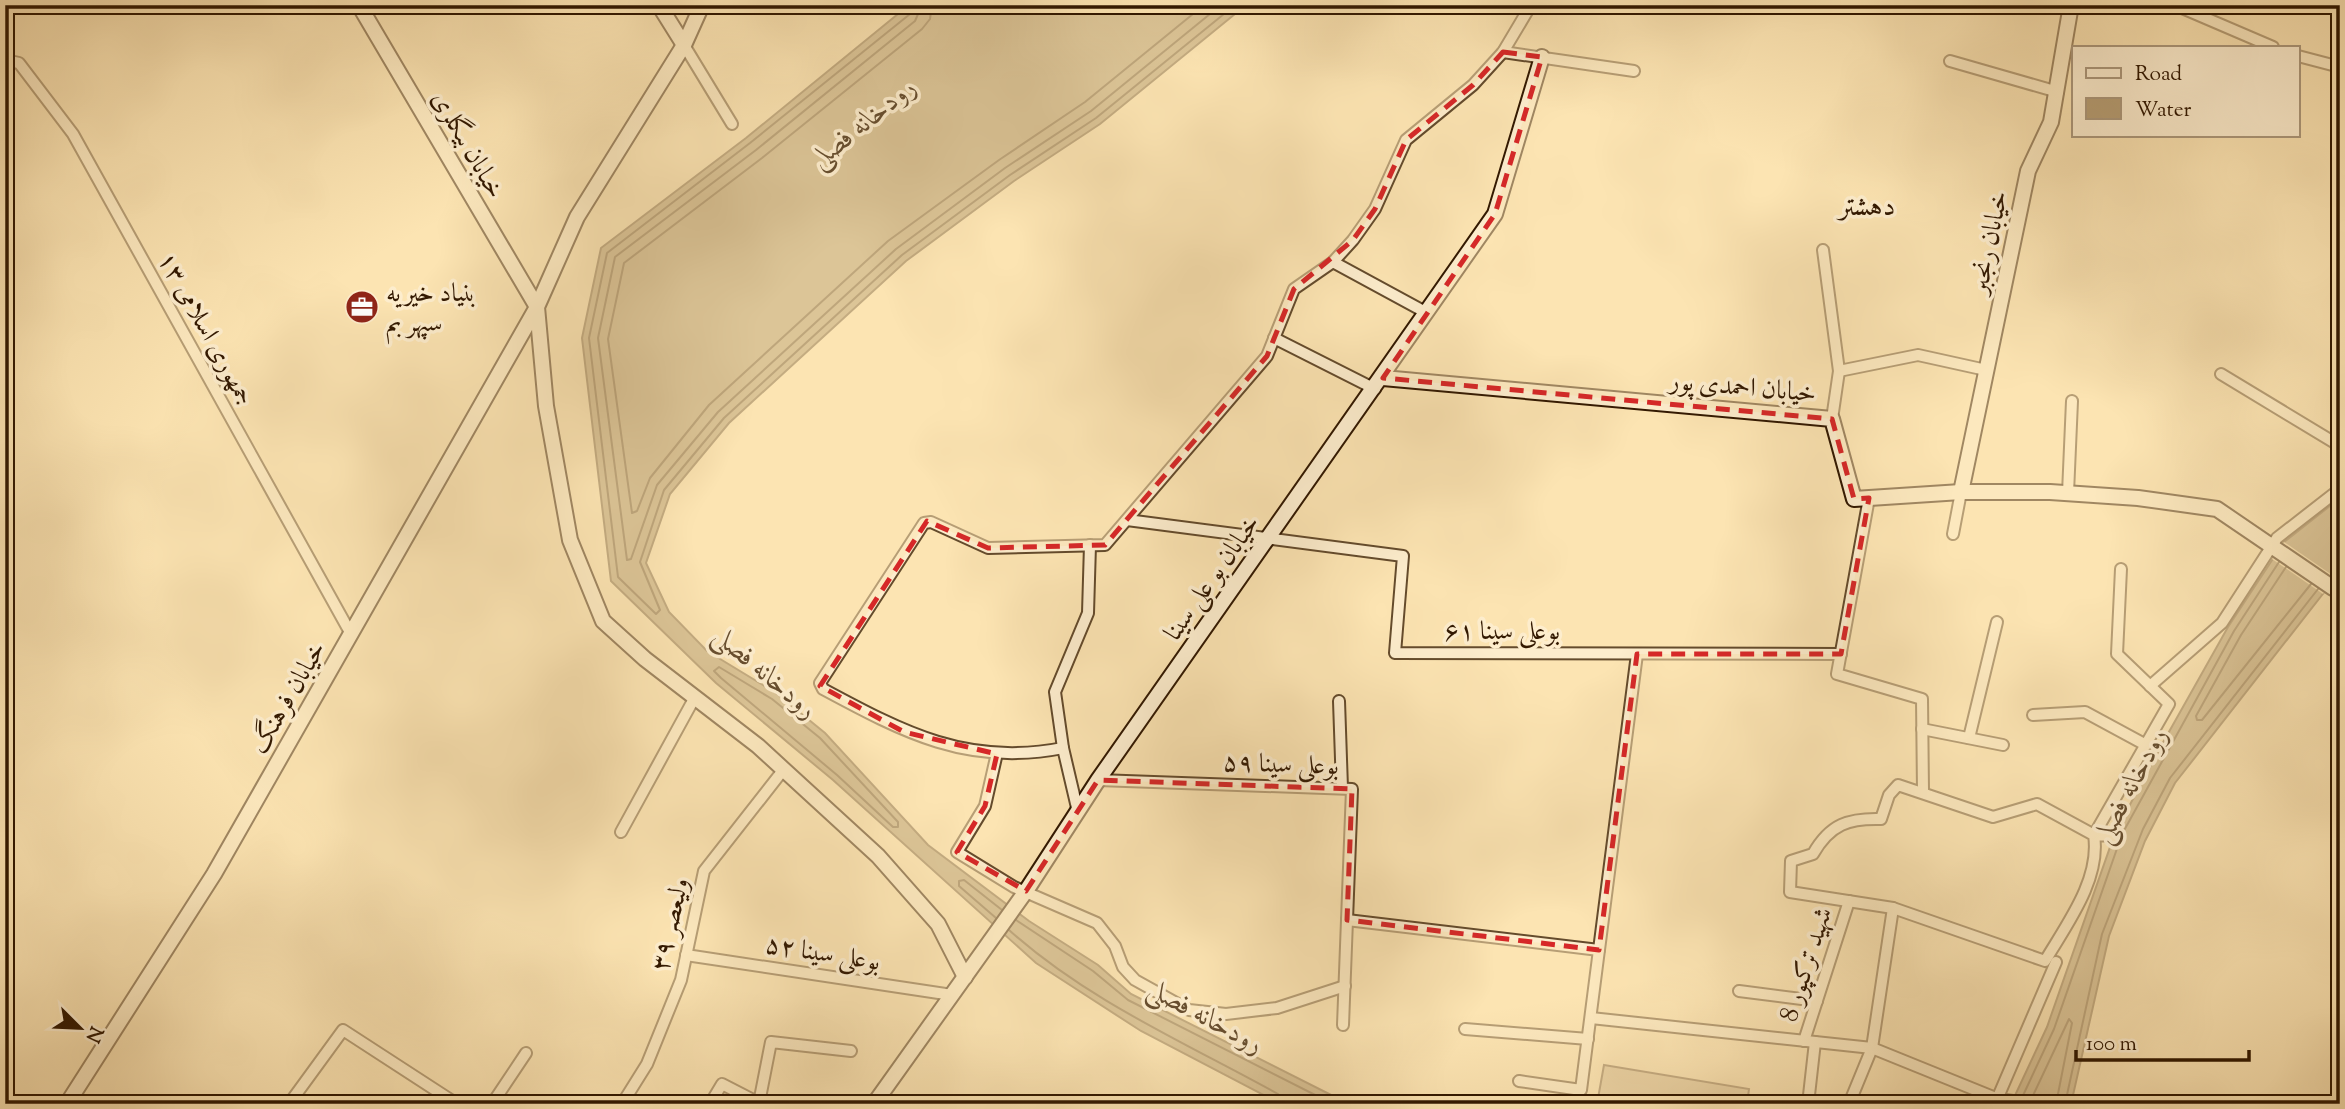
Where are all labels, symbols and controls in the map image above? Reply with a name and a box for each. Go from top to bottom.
legend [2072,46,2300,136]
text: Road [2135,60,2182,90]
water label: رودخانه فصلی [802,69,926,180]
street label: خیابان بیگلری [421,84,513,206]
text: Water [2135,96,2192,126]
district label: دهشتر [1836,188,1895,228]
street label: خیابان رنجبر [1961,188,2019,300]
street label: جمهوری اسلامی ۱۳ [147,246,262,413]
place label: بنیاد خیریه سپهر بم [386,276,476,345]
office icon: بنیاد خیریه سپهر بم [343,288,381,326]
street label: خیابان احمدی پور [1665,363,1818,413]
street label: خیابان بو علی سینا [1156,508,1270,649]
street label: بوعلی سینا ۶۱ [1444,614,1560,651]
water label: رودخانه فصلی [702,617,826,730]
street label: خیابان فرهنگ [242,635,336,762]
water label: رودخانه فصلی [2084,721,2179,852]
street label: بوعلی سینا ۵۹ [1222,745,1340,786]
street label: ولیعصر ۳۹ [643,874,700,975]
street label: شهید ترکپور 8 [1771,903,1843,1027]
street label: بوعلی سینا ۵۲ [762,927,883,982]
water label: رودخانه فصلی [1139,970,1270,1065]
north arrow [46,993,116,1064]
scale bar [2076,1018,2249,1062]
text: N [78,1021,109,1046]
text: 100 m [2086,1030,2137,1060]

